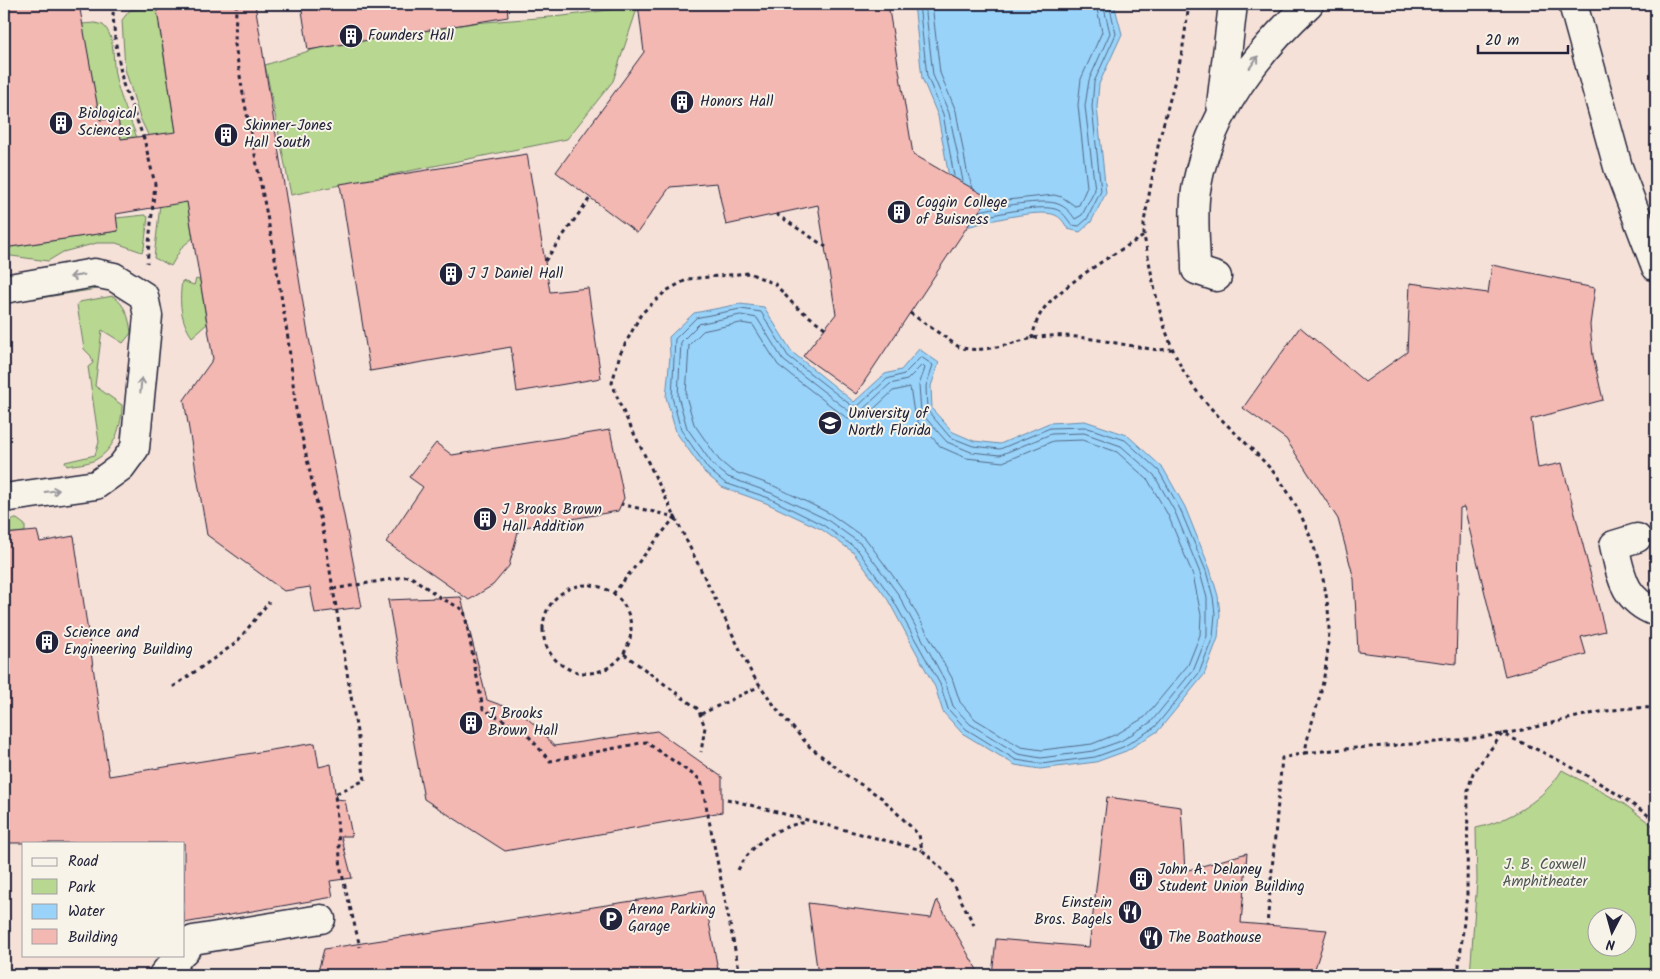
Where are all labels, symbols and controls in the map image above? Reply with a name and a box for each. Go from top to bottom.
scale bar [1478,22,1568,54]
building icon: Founders Hall [338,23,364,49]
place label: Founders Hall [368,24,454,48]
text: 20 m [1485,29,1519,53]
one-way arrow [1249,56,1260,69]
building icon: Honors Hall [669,89,695,115]
place label: Honors Hall [700,90,774,114]
place label: Biological Sciences [78,102,137,143]
building icon: Biological Sciences [48,110,74,136]
place label: Skinner-Jones Hall South [244,114,333,155]
building icon: Skinner-Jones Hall South [213,122,239,148]
place label: Coggin College of Buisness [916,191,1008,232]
building icon: Coggin College of Buisness [886,199,912,225]
building icon: J J Daniel Hall [438,261,464,287]
place label: J J Daniel Hall [468,262,564,286]
one-way arrow [69,272,85,281]
one-way arrow [136,377,146,393]
place label: University of North Florida [848,402,931,443]
school or university icon: University of North Florida [817,410,843,436]
one-way arrow [44,485,60,495]
place label: J Brooks Brown Hall Addition [502,498,602,539]
building icon: J Brooks Brown Hall Addition [472,506,498,532]
place label: Science and Engineering Building [64,621,193,662]
building icon: Science and Engineering Building [34,629,60,655]
place label: J Brooks Brown Hall [488,702,558,743]
building icon: J Brooks Brown Hall [458,710,484,736]
legend [22,842,185,956]
text: Road [68,850,99,874]
park label: J. B. Coxwell Amphitheater [1503,853,1589,894]
place label: John A. Delaney Student Union Building [1158,858,1305,899]
building icon: John A. Delaney Student Union Building [1128,866,1154,892]
text: Park [68,876,96,900]
place label: Einstein Bros. Bagels [1034,891,1113,932]
place label: Arena Parking Garage [628,898,716,939]
restaurant icon: Einstein Bros. Bagels [1117,899,1143,925]
text: Water [68,900,105,924]
parking icon: Arena Parking Garage [598,906,624,932]
north arrow [1588,906,1638,956]
restaurant icon: The Boathouse [1138,925,1164,951]
text: Building [68,926,118,950]
place label: The Boathouse [1168,926,1261,950]
text: N [1605,933,1616,955]

